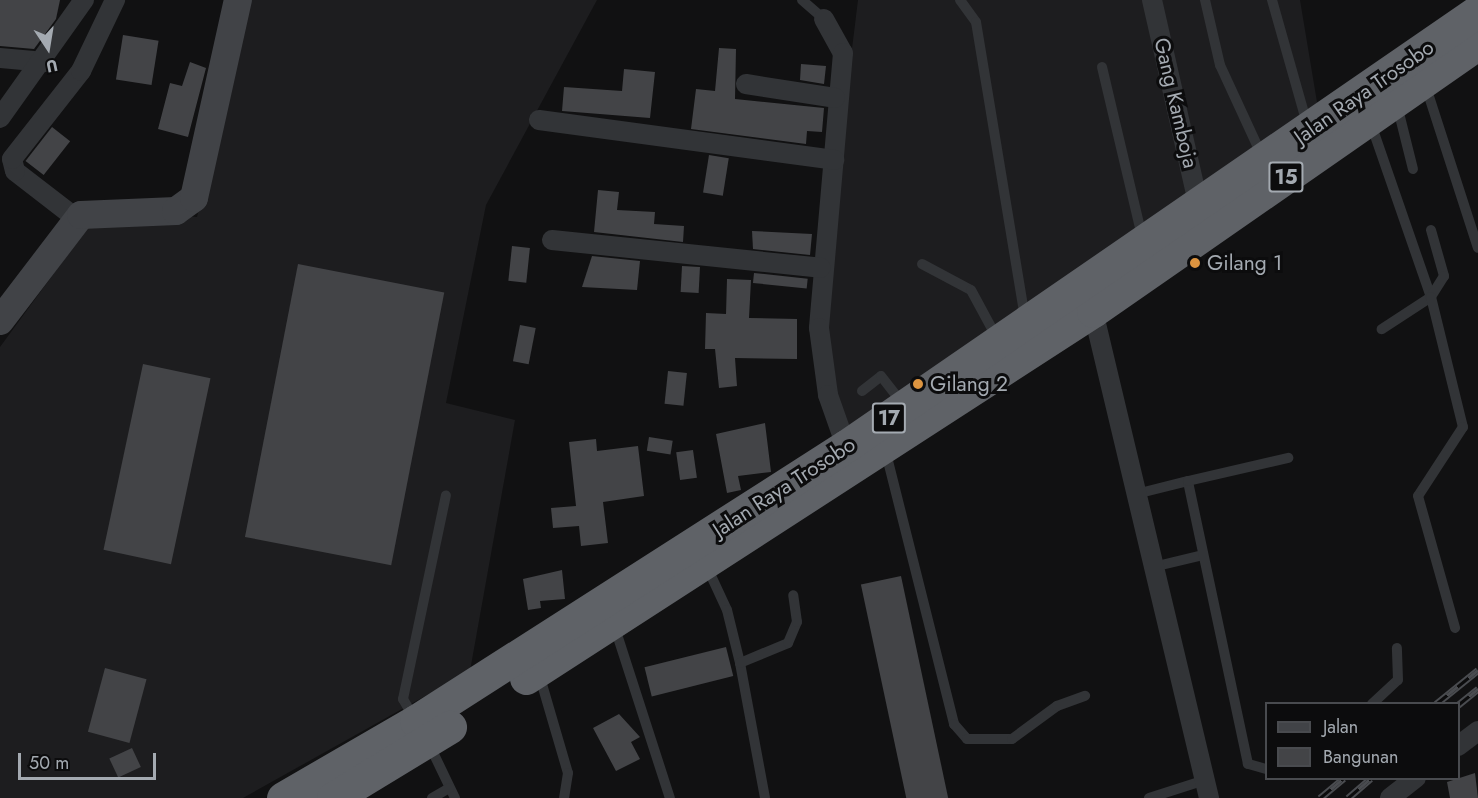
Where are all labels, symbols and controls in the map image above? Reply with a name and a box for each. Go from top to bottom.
north arrow [18,18,78,78]
street label: Jalan Raya Trosobo [1289,34,1439,150]
street label: Gang Kamboja [1149,35,1203,171]
text: U [44,54,60,79]
road number: 15 [1268,160,1304,194]
place label: Gilang 1 [1207,250,1282,276]
marker: Gilang 1 [1188,256,1202,270]
place label: Gilang 2 [930,371,1008,397]
marker: Gilang 2 [911,377,925,391]
road number: 17 [871,401,907,435]
street label: Jalan Raya Trosobo [708,432,860,542]
legend [1265,702,1460,780]
text: Jalan [1323,714,1358,740]
scale bar [21,741,159,779]
text: Bangunan [1323,744,1398,770]
text: 50 m [29,750,69,776]

